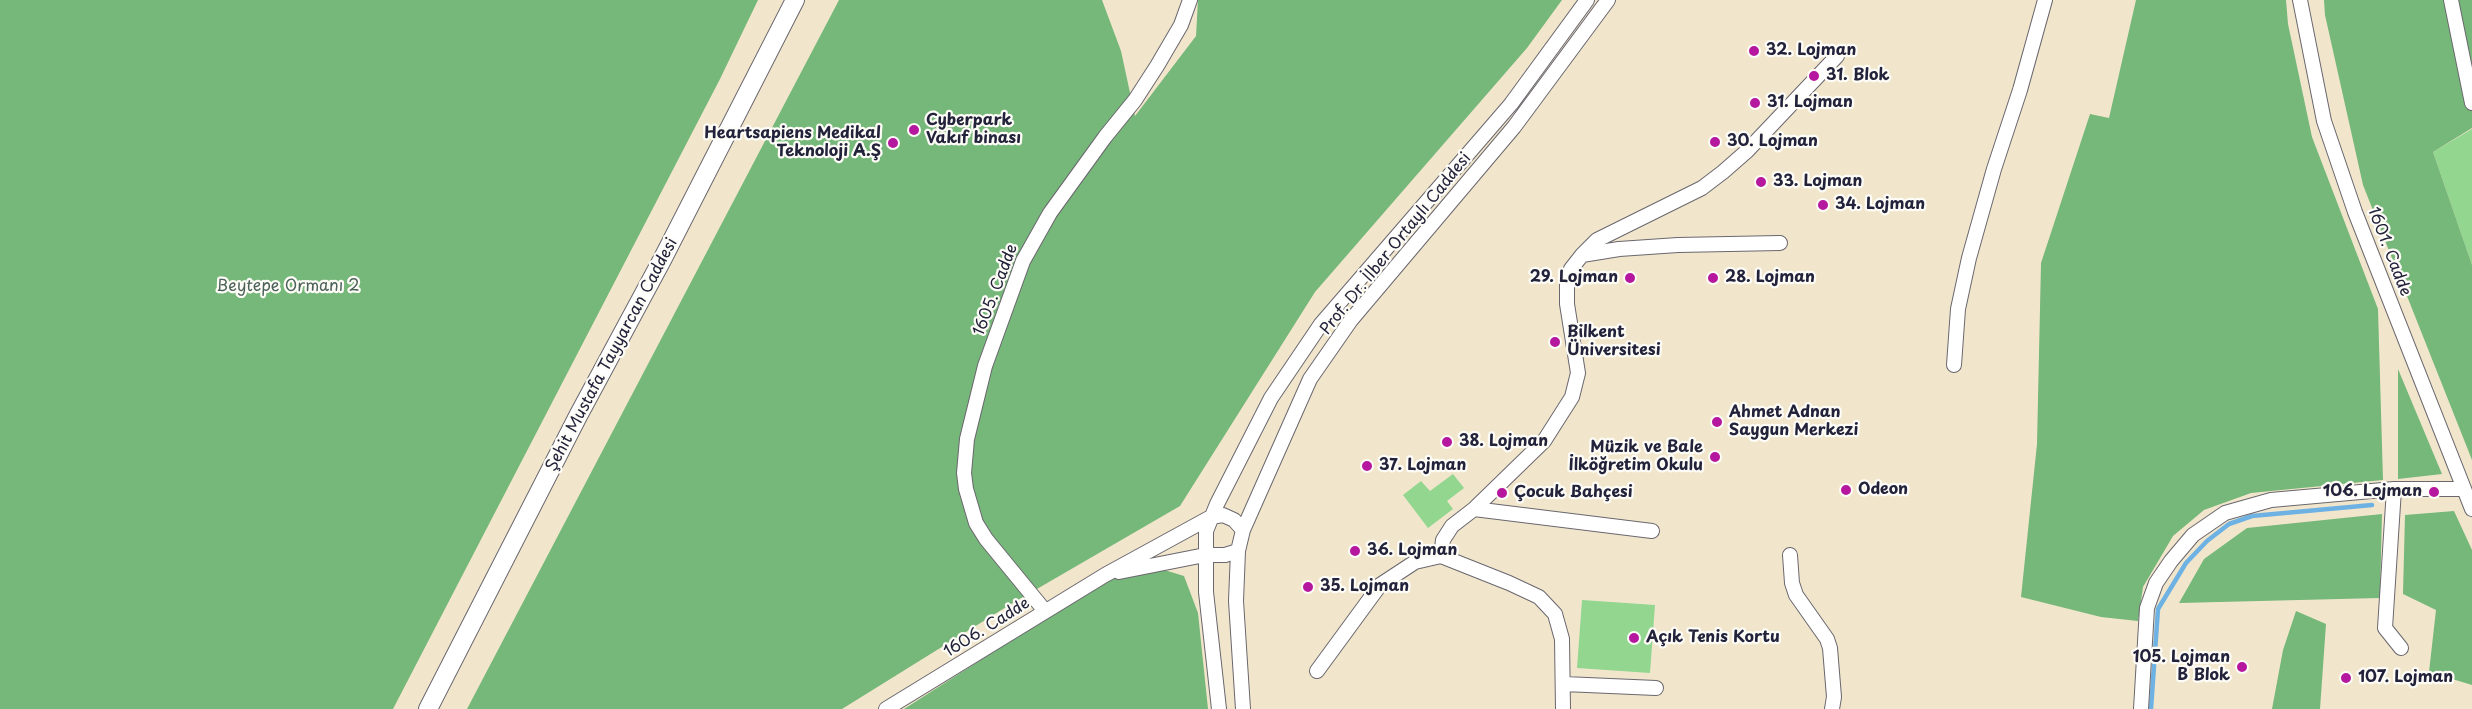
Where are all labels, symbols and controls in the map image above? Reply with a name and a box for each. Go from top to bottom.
place label: 32. Lojman [1766,41,1856,61]
marker: 32. Lojman [1747,44,1761,58]
place label: 31. Blok [1826,66,1889,86]
marker: 31. Blok [1807,69,1821,83]
place label: 31. Lojman [1767,93,1853,113]
marker: 31. Lojman [1748,96,1762,110]
place label: Cyberpark Vakıf binası [926,111,1021,149]
marker: Cyberpark Vakıf binası [907,123,921,137]
place label: Heartsapiens Medikal Teknoloji A.Ş [704,124,881,162]
place label: 30. Lojman [1727,132,1818,152]
marker: 30. Lojman [1708,135,1722,149]
marker: Heartsapiens Medikal Teknoloji A.Ş [886,136,900,150]
street label: Prof. Dr. İlber Ortaylı Caddesi [1317,149,1475,339]
place label: 33. Lojman [1773,172,1862,192]
marker: 33. Lojman [1754,175,1768,189]
place label: 34. Lojman [1835,195,1925,215]
marker: 34. Lojman [1816,198,1830,212]
street label: 1601. Cadde [2363,205,2415,299]
street label: Şehit Mustafa Tayyarcan Caddesi [542,235,682,475]
street label: 1605. Cadde [970,242,1022,338]
place label: 29. Lojman [1530,268,1618,288]
place label: 28. Lojman [1725,268,1815,288]
marker: 29. Lojman [1623,271,1637,285]
marker: 28. Lojman [1706,271,1720,285]
park label: Beytepe Ormanı 2 [216,277,360,297]
place label: Bilkent Üniversitesi [1567,323,1661,361]
marker: Bilkent Üniversitesi [1548,335,1562,349]
place label: Ahmet Adnan Saygun Merkezi [1729,403,1859,441]
marker: Ahmet Adnan Saygun Merkezi [1710,415,1724,429]
place label: 38. Lojman [1459,432,1548,452]
marker: 38. Lojman [1440,435,1454,449]
place label: Müzik ve Bale İlköğretim Okulu [1568,438,1703,476]
marker: Müzik ve Bale İlköğretim Okulu [1708,450,1722,464]
place label: 37. Lojman [1379,456,1466,476]
marker: 37. Lojman [1360,459,1374,473]
place label: Odeon [1858,480,1908,500]
place label: 106. Lojman [2323,482,2422,502]
place label: Çocuk Bahçesi [1514,483,1633,503]
marker: Odeon [1839,483,1853,497]
marker: 106. Lojman [2427,485,2441,499]
marker: Çocuk Bahçesi [1495,486,1509,500]
place label: 36. Lojman [1367,541,1457,561]
marker: 36. Lojman [1348,544,1362,558]
place label: 35. Lojman [1320,577,1409,597]
marker: 35. Lojman [1301,580,1315,594]
street label: 1606. Cadde [941,594,1033,662]
place label: Açık Tenis Kortu [1646,628,1780,648]
marker: Açık Tenis Kortu [1627,631,1641,645]
place label: 105. Lojman B Blok [2133,648,2230,686]
marker: 105. Lojman B Blok [2235,660,2249,674]
place label: 107. Lojman [2358,668,2453,688]
marker: 107. Lojman [2339,671,2353,685]

